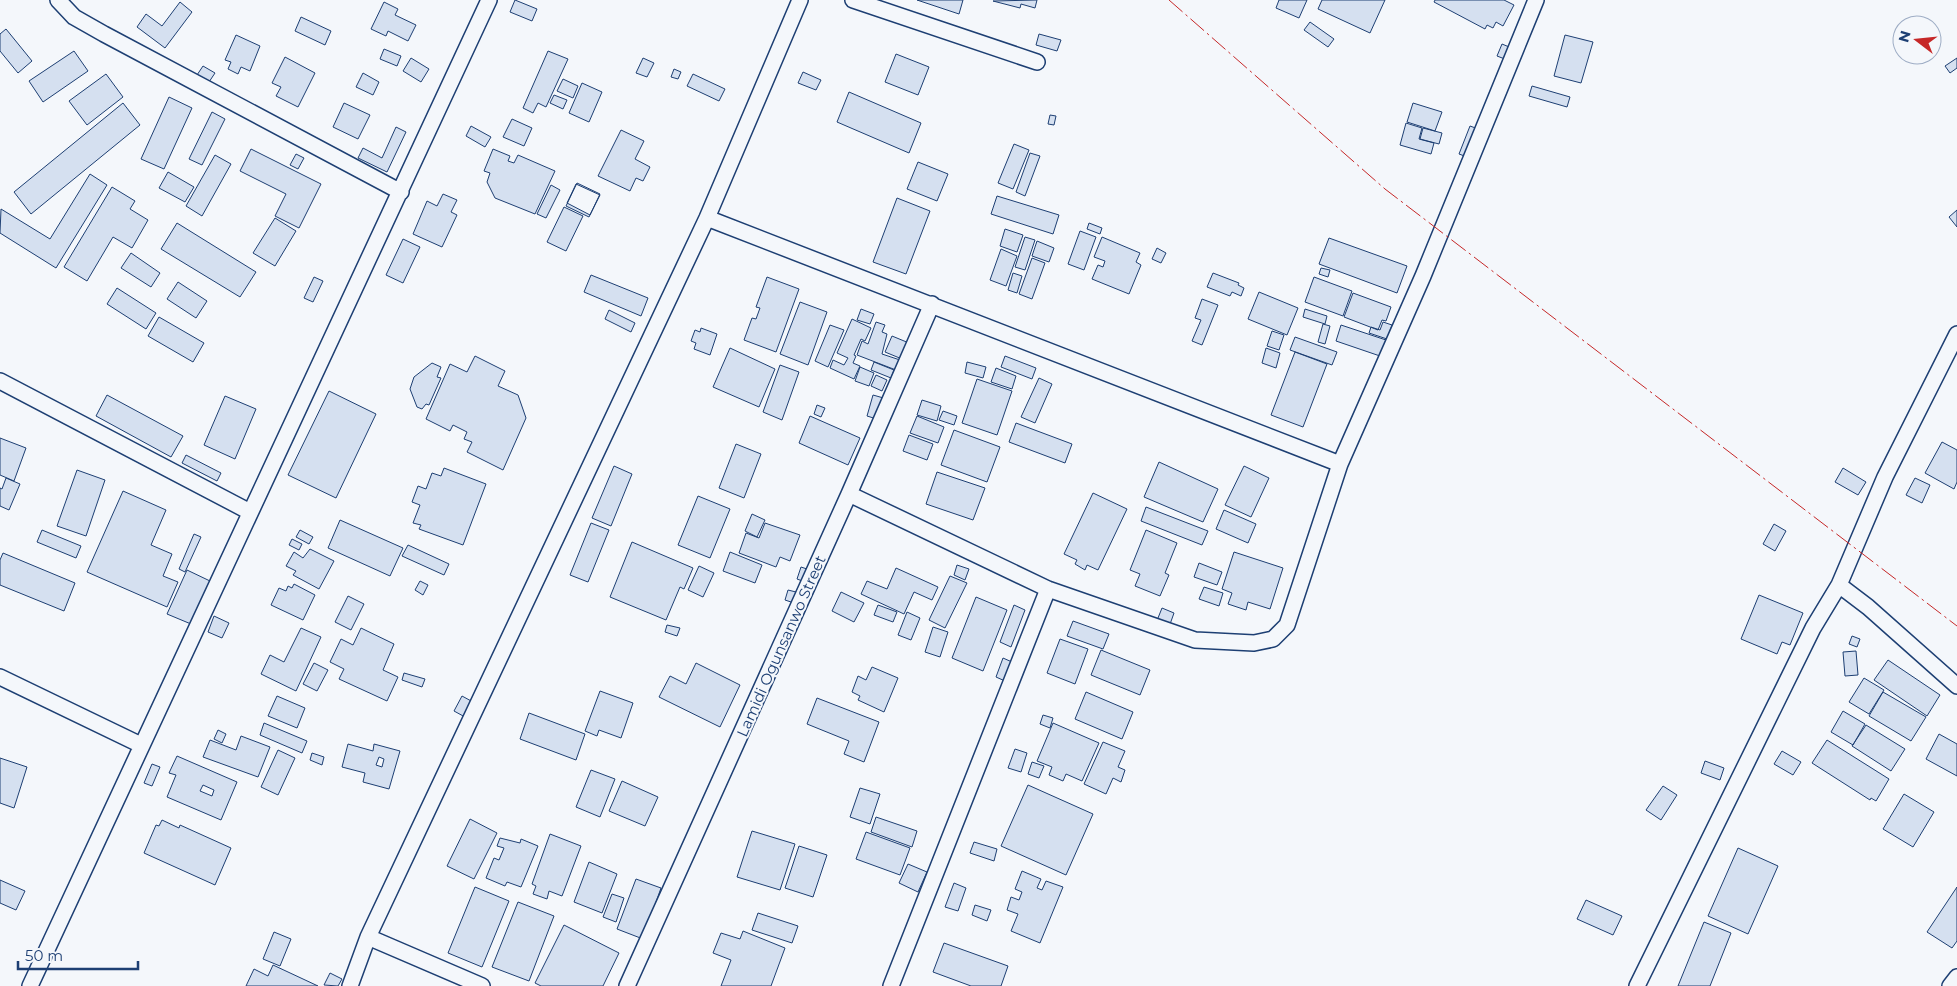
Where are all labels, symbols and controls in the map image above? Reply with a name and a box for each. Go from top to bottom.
north arrow [1892,15,1942,65]
text: N [1894,28,1915,44]
street label: Lamidi Ogunsanwo Street [732,552,830,740]
scale bar [18,938,138,970]
text: 50 m [25,946,63,965]

